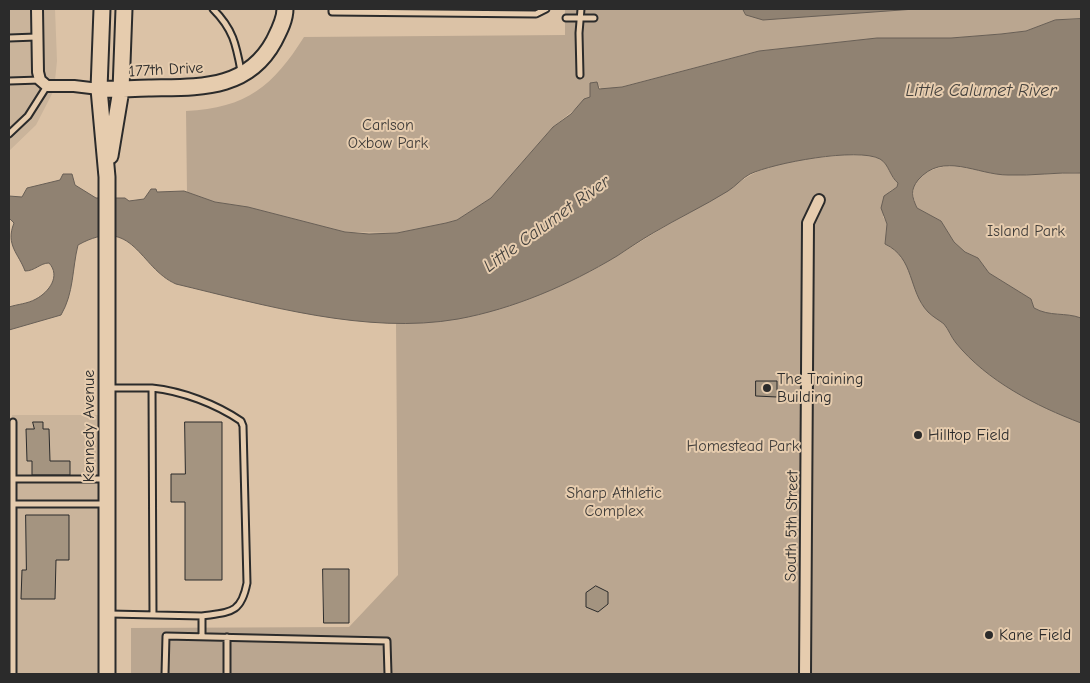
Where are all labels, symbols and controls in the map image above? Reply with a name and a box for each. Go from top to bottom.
street label: 177th Drive [128,58,204,82]
water label: Little Calumet River [905,80,1057,102]
park label: Carlson Oxbow Park [348,115,428,153]
water label: Little Calumet River [480,171,614,277]
park label: Island Park [987,221,1065,241]
place label: The Training Building [777,369,863,407]
street label: Kennedy Avenue [79,370,99,482]
marker: The Training Building [761,382,773,394]
place label: Hilltop Field [928,425,1009,445]
marker: Hilltop Field [912,429,924,441]
park label: Homestead Park [687,436,799,456]
street label: South 5th Street [781,470,803,582]
park label: Sharp Athletic Complex [566,483,662,521]
place label: Kane Field [999,625,1071,645]
marker: Kane Field [983,629,995,641]

